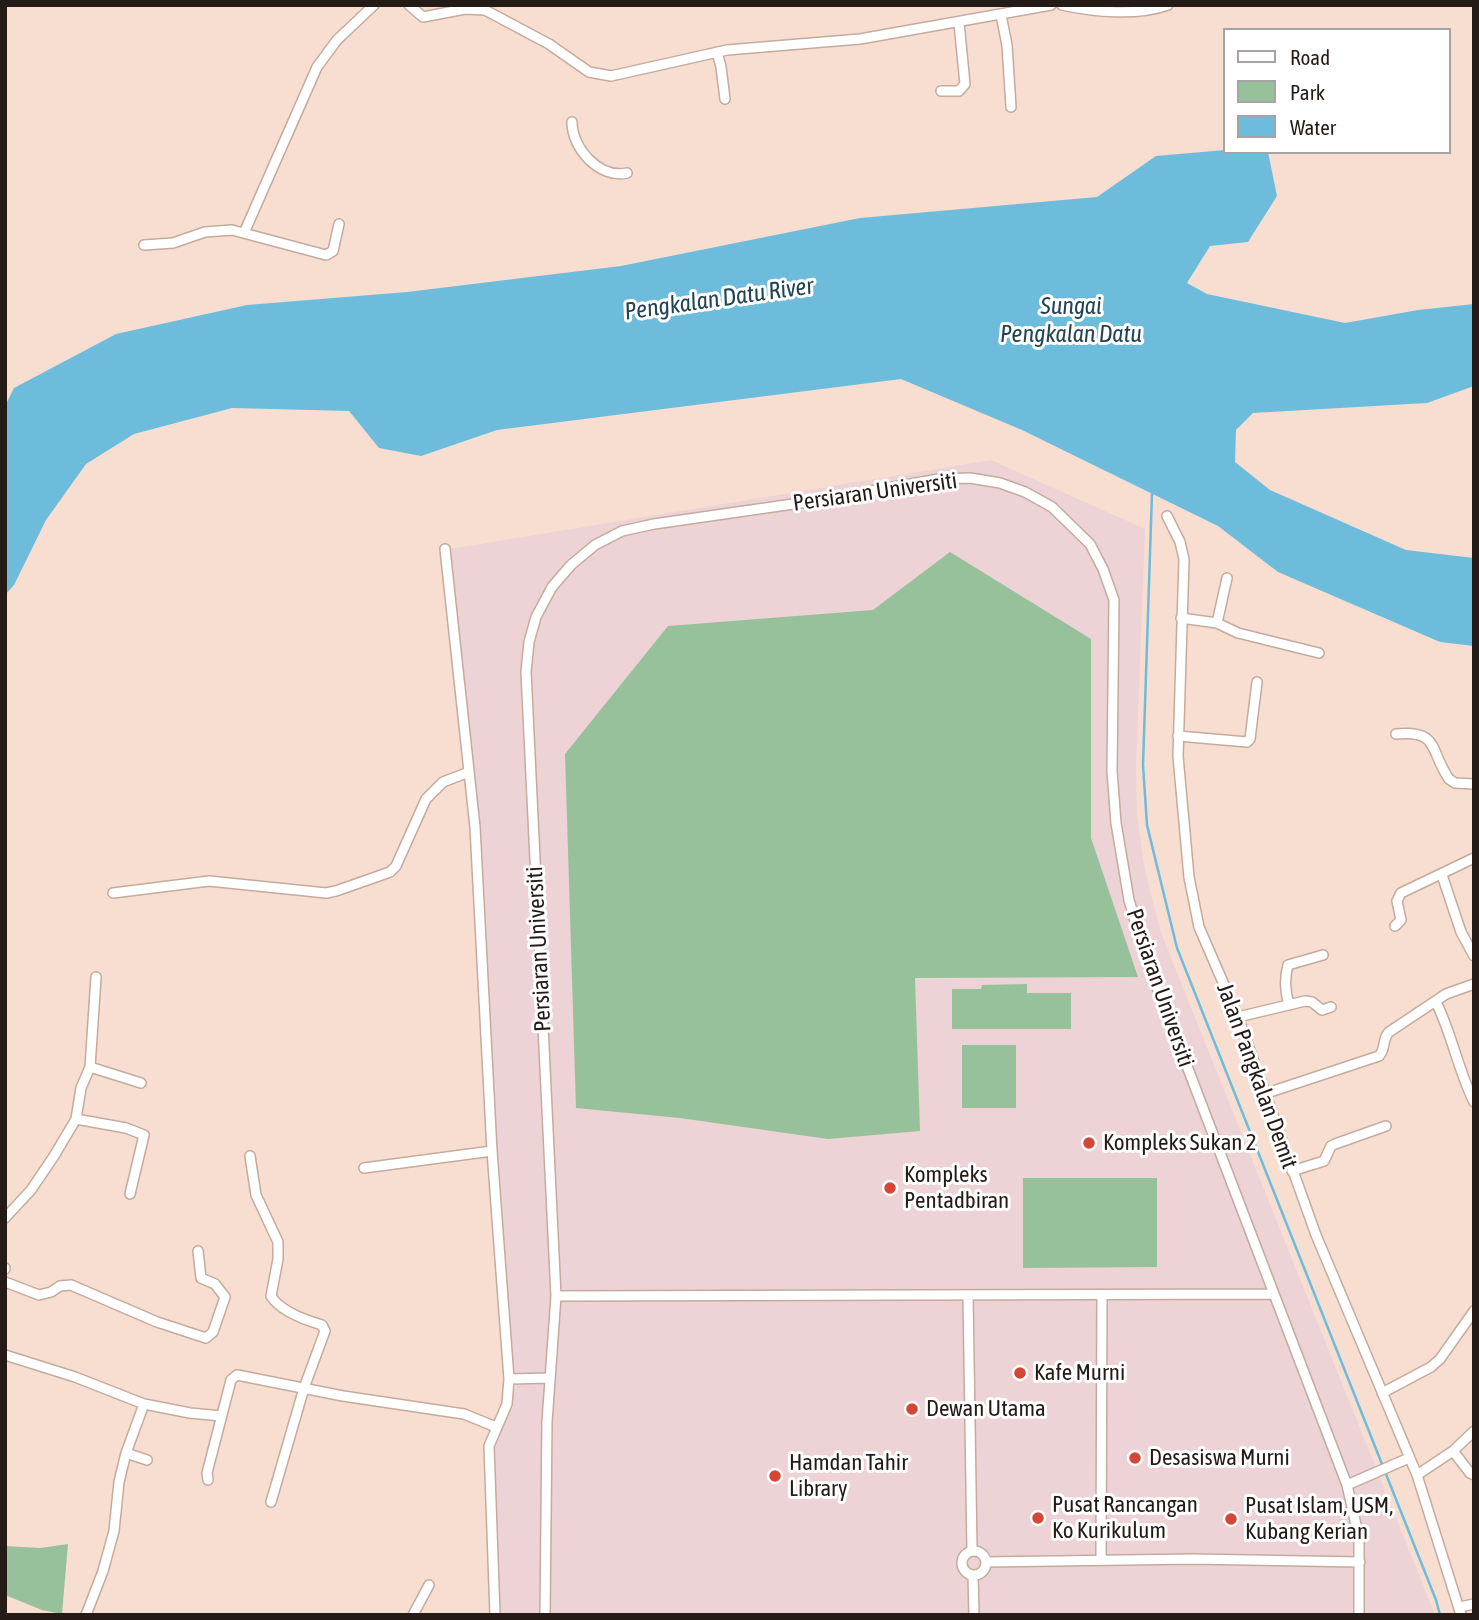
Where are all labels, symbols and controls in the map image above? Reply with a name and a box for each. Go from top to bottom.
legend [1224,28,1451,154]
text: Road [1290,45,1330,69]
text: Park [1290,80,1325,104]
text: Water [1290,115,1336,139]
water label: Pengkalan Datu River [623,272,815,326]
water label: Sungai Pengkalan Datu [1000,292,1142,348]
street label: Persiaran Universiti [791,467,959,517]
street label: Persiaran Universiti [521,866,557,1032]
street label: Persiaran Universiti [1120,905,1200,1071]
street label: Jalan Pangkalan Demit [1211,979,1303,1173]
place label: Kompleks Sukan 2 [1103,1129,1256,1157]
marker: Kompleks Sukan 2 [1081,1135,1097,1151]
place label: Kompleks Pentadbiran [904,1161,1009,1215]
marker: Kompleks Pentadbiran [882,1180,898,1196]
place label: Kafe Murni [1034,1359,1125,1387]
marker: Kafe Murni [1012,1365,1028,1381]
place label: Dewan Utama [926,1395,1046,1423]
marker: Dewan Utama [904,1401,920,1417]
place label: Desasiswa Murni [1149,1444,1290,1472]
place label: Hamdan Tahir Library [789,1449,908,1503]
marker: Desasiswa Murni [1127,1450,1143,1466]
marker: Hamdan Tahir Library [767,1468,783,1484]
place label: Pusat Rancangan Ko Kurikulum [1052,1491,1198,1545]
place label: Pusat Islam, USM, Kubang Kerian [1245,1492,1393,1546]
marker: Pusat Rancangan Ko Kurikulum [1030,1510,1046,1526]
marker: Pusat Islam, USM, Kubang Kerian [1223,1511,1239,1527]

